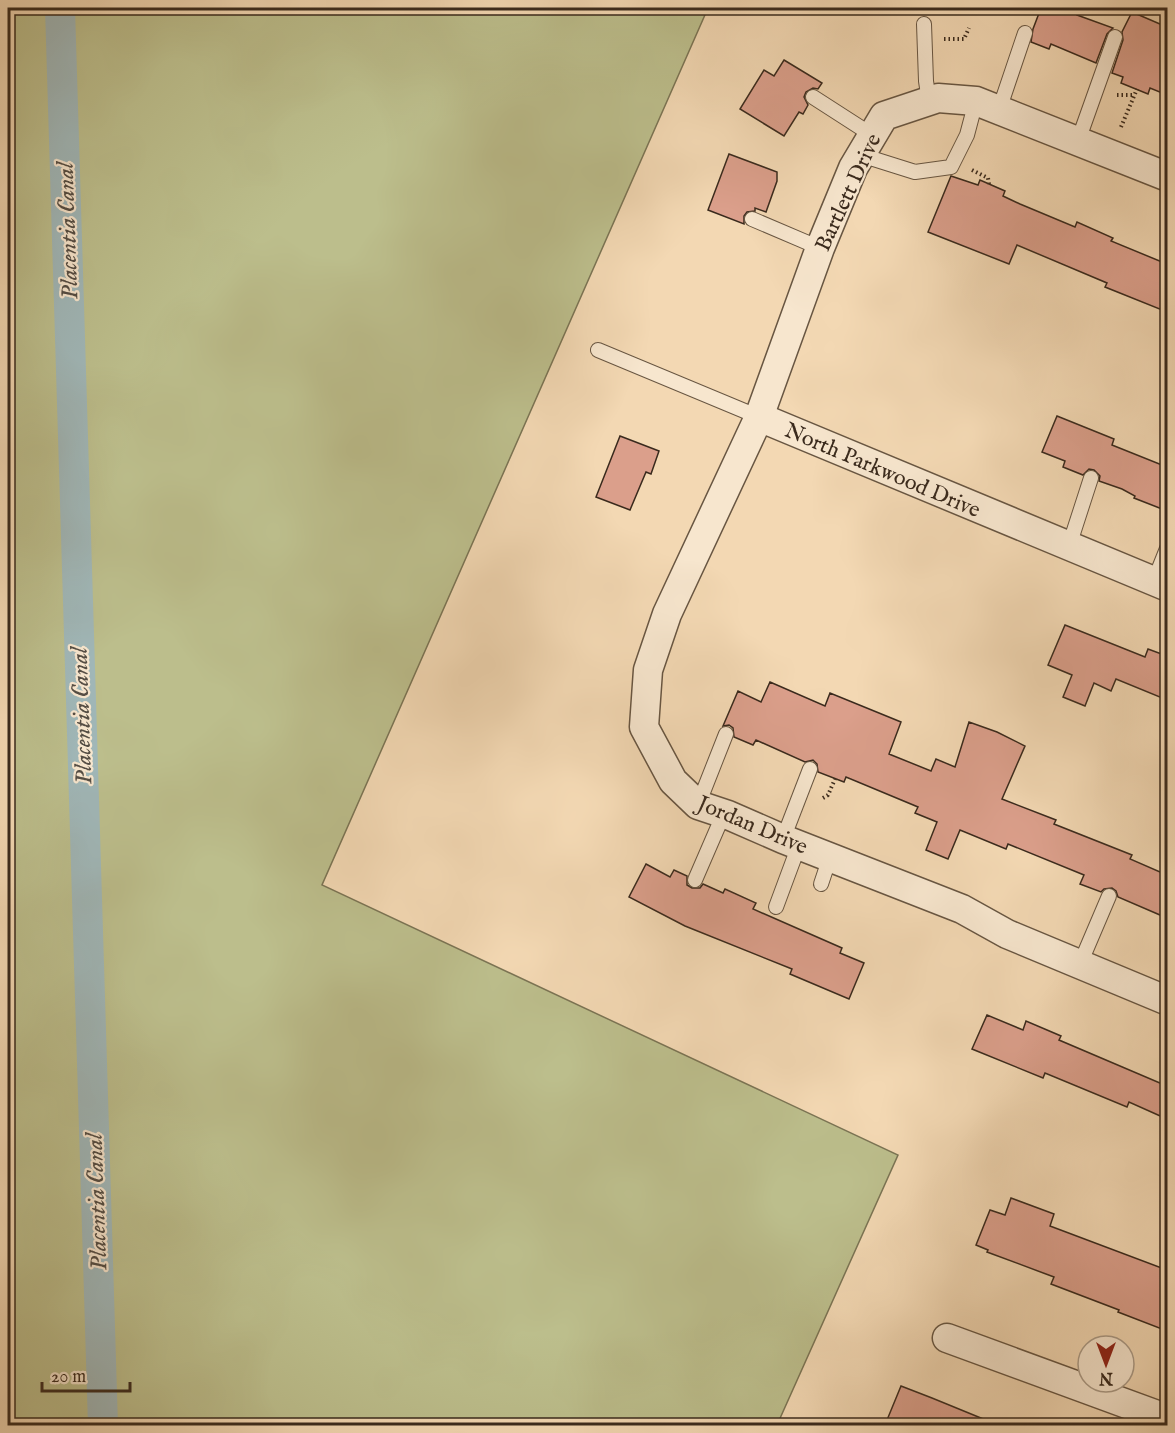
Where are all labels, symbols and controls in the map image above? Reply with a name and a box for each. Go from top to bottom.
street label: Bartlett Drive [809,129,888,256]
water label: Placentia Canal [51,160,86,300]
street label: North Parkwood Drive [780,417,984,525]
water label: Placentia Canal [65,645,100,785]
street label: Jordan Drive [690,789,812,862]
water label: Placentia Canal [80,1131,115,1271]
north arrow [1076,1334,1136,1394]
scale bar [42,1355,130,1393]
text: 20 m [51,1366,86,1389]
text: N [1099,1367,1114,1387]

